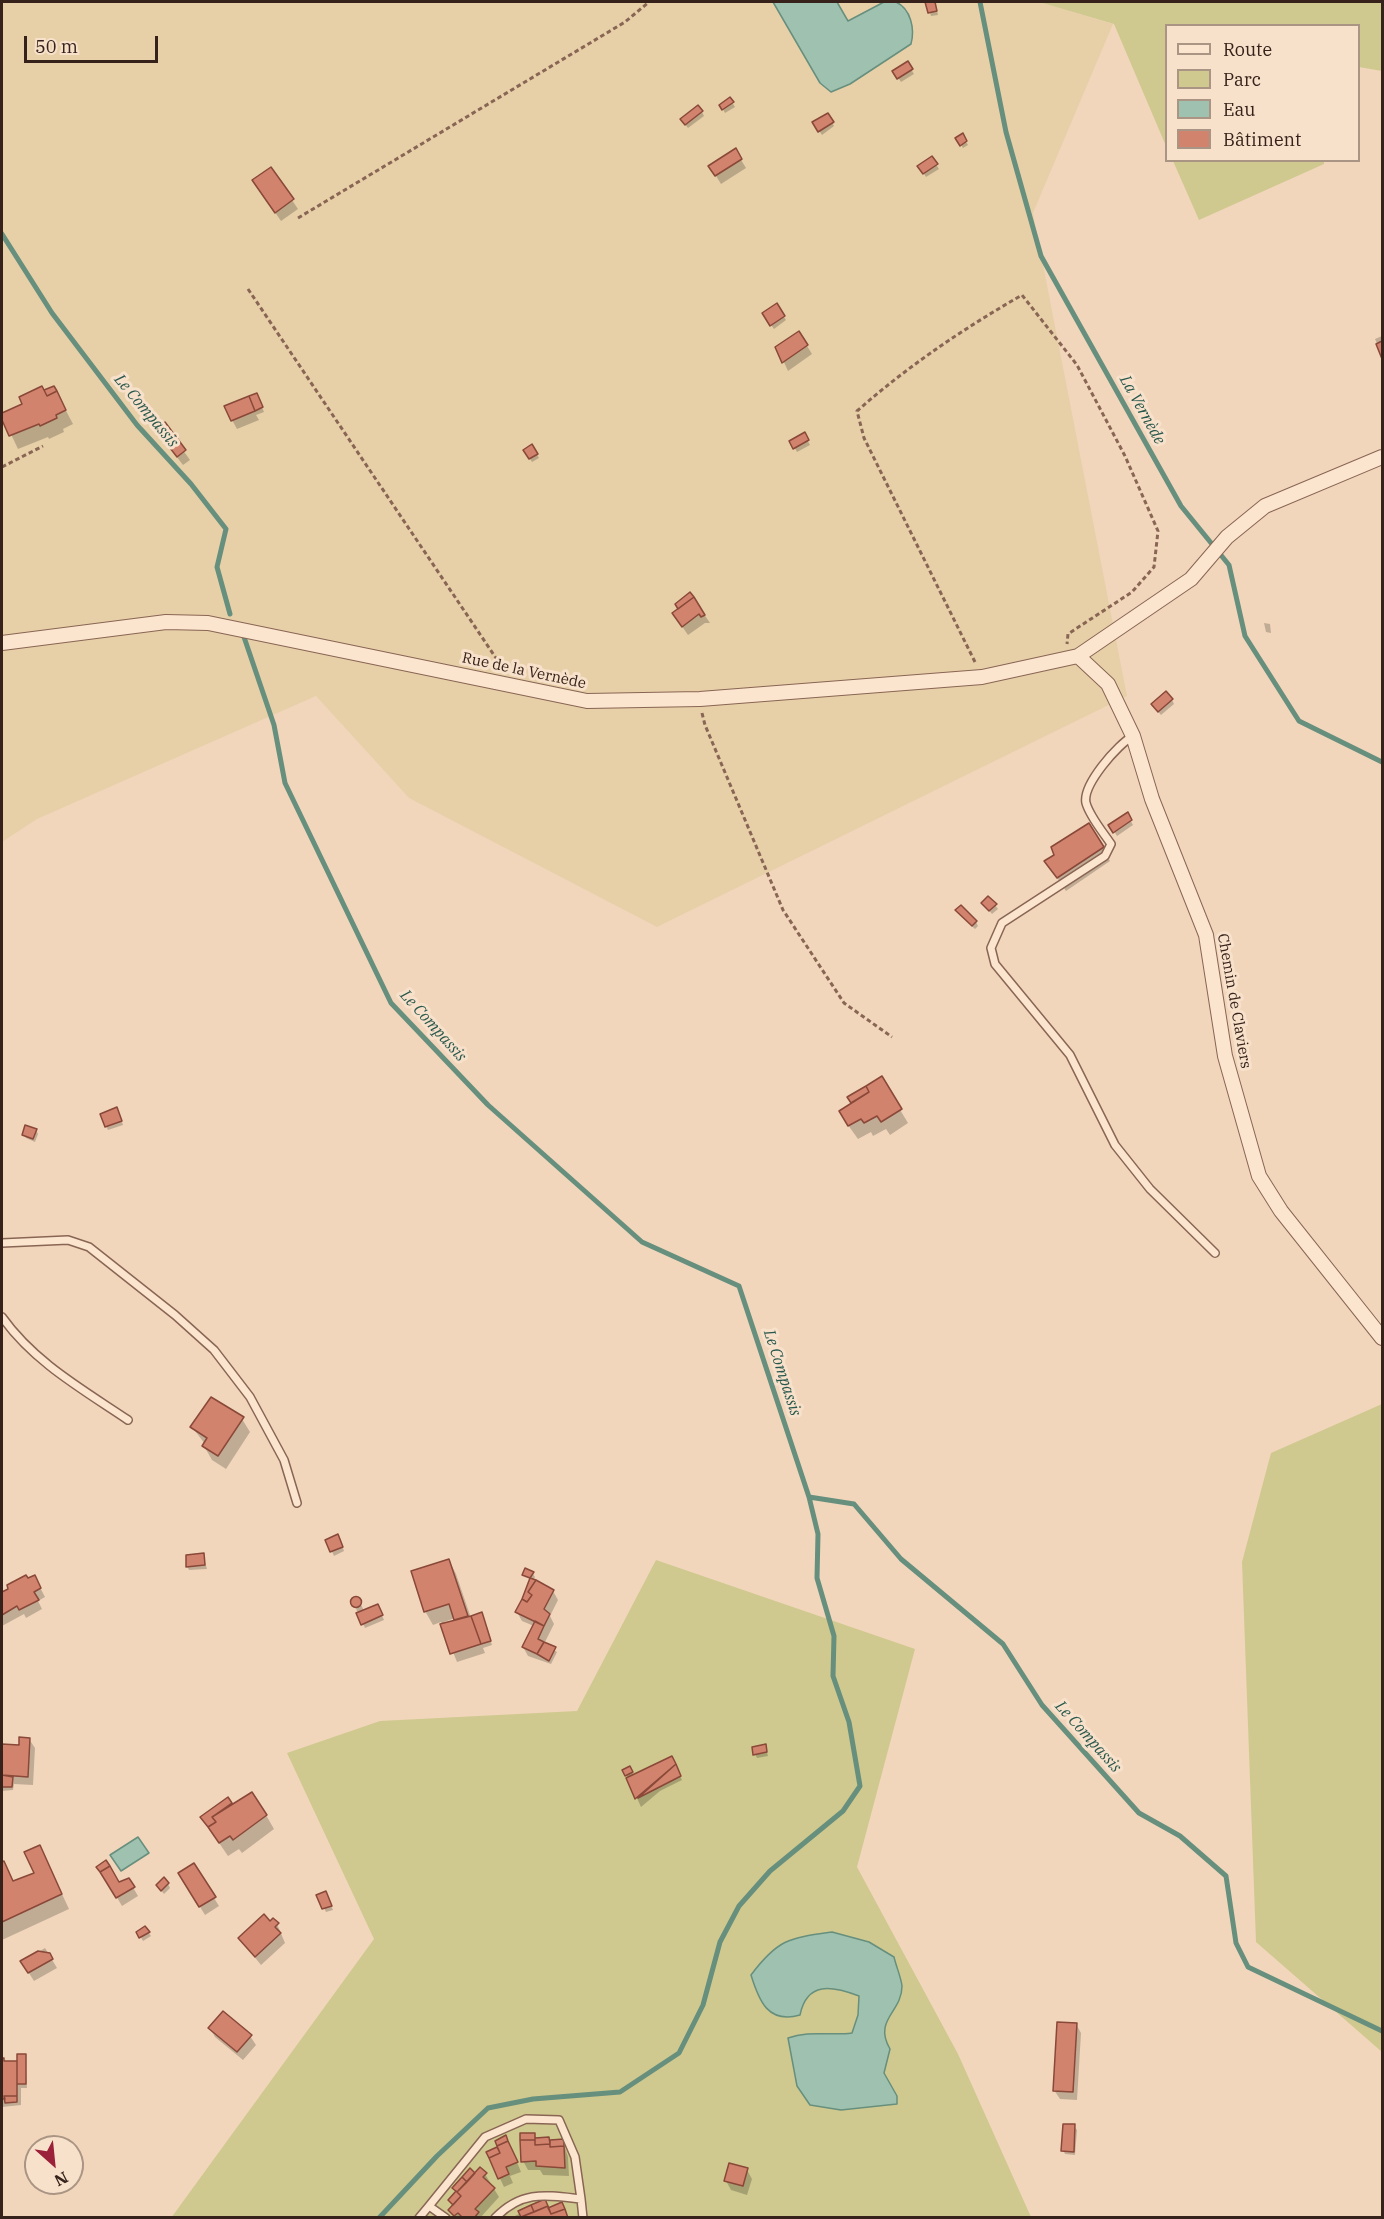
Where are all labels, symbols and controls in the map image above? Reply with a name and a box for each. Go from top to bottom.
scale bar [27,24,160,62]
legend [1165,24,1360,162]
text: 50 m [35,35,78,58]
text: Route [1223,38,1272,61]
text: Parc [1223,68,1261,91]
text: Eau [1223,98,1255,121]
text: Bâtiment [1223,128,1301,151]
water label: Le Compassis [110,371,182,451]
water label: La Vernède [1115,372,1169,448]
street label: Rue de la Vernède [460,649,588,693]
street label: Chemin de Claviers [1213,932,1255,1070]
water label: Le Compassis [396,986,470,1066]
water label: Le Compassis [759,1327,805,1419]
water label: Le Compassis [1051,1697,1125,1777]
north arrow [24,2135,84,2195]
text: N [51,2167,71,2191]

